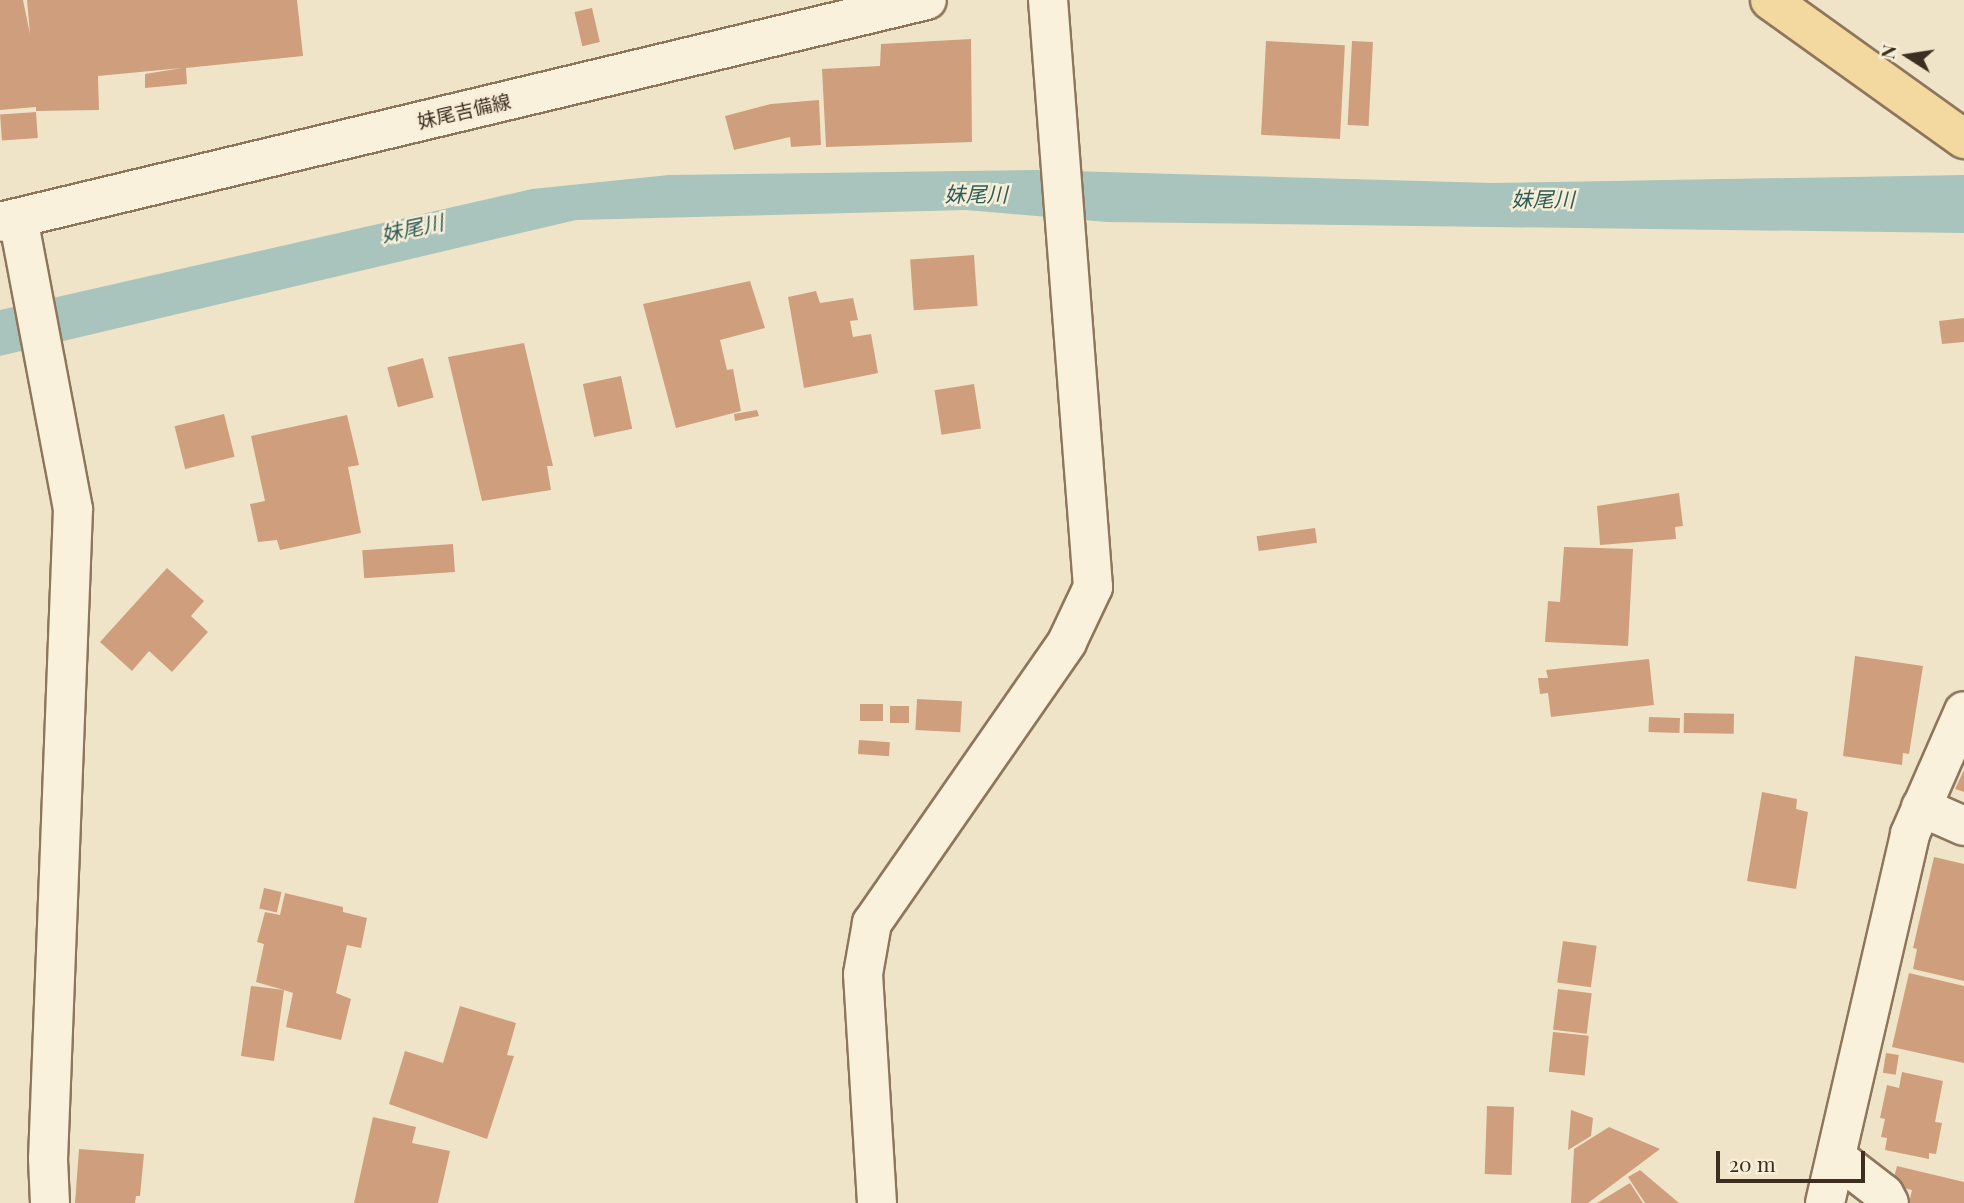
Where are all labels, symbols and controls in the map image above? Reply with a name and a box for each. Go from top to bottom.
north arrow [1873,21,1943,91]
text: N [1873,42,1902,61]
street label: 妹尾吉備線 [415,89,513,133]
water label: 妹尾川 [945,180,1007,206]
water label: 妹尾川 [1512,185,1574,211]
water label: 妹尾川 [379,208,445,246]
scale bar [1719,1136,1868,1180]
text: 20 m [1729,1149,1776,1177]

